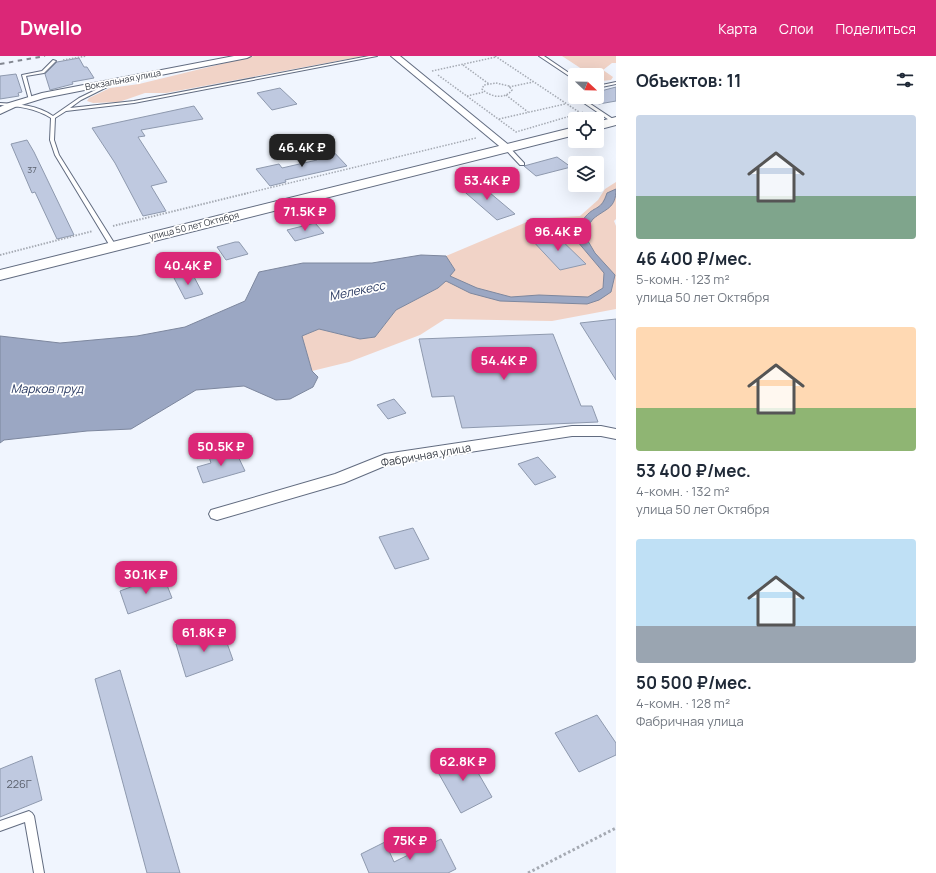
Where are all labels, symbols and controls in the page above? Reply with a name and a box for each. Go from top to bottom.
text: Dwello [20,15,82,41]
text: Карта [718,19,757,38]
text: Слои [779,19,813,38]
text: Поделиться [835,19,916,38]
street label: Вокзальная улица [84,66,162,93]
north arrow [568,68,604,104]
map controls [568,68,604,192]
text: Объектов: 11 [636,69,741,92]
icon: filters [894,69,916,91]
button: locate [568,112,604,148]
pin: 46.4K ₽ [265,134,339,168]
text: 46.4K ₽ [278,138,326,156]
icon: home [740,141,812,213]
button: layers [568,156,604,192]
house number: 37 [27,163,37,176]
pin: 53.4K ₽ [450,167,524,201]
text: 53.4K ₽ [464,171,510,189]
pin: 71.5K ₽ [268,198,342,232]
text: 71.5K ₽ [283,202,327,220]
street label: улица 50 лет Октября [148,208,240,243]
pin: 96.4K ₽ [521,218,595,252]
text: 96.4K ₽ [534,222,582,240]
text: 46 400 ₽/мес. [636,247,752,270]
pin: 40.4K ₽ [151,252,225,286]
text: 40.4K ₽ [164,256,212,274]
text: 5-комн. · 123 m² [636,270,730,288]
water label: Мелекесс [327,276,388,305]
text: улица 50 лет Октября [636,288,769,306]
pin: 54.4K ₽ [467,347,541,381]
text: 54.4K ₽ [481,351,527,369]
icon: home [740,353,812,425]
water label: Марков пруд [11,380,84,397]
pin: 50.5K ₽ [184,433,258,467]
text: 50.5K ₽ [197,437,245,455]
street label: Фабричная улица [380,439,472,470]
text: 53 400 ₽/мес. [636,459,751,482]
text: 4-комн. · 132 m² [636,482,730,500]
text: улица 50 лет Октября [636,500,769,518]
pin: 30.1K ₽ [109,561,183,595]
text: 30.1K ₽ [124,565,168,583]
icon: home [740,565,812,637]
pin: 61.8K ₽ [167,619,241,653]
text: 61.8K ₽ [182,623,226,641]
text: 50 500 ₽/мес. [636,671,752,694]
text: 4-комн. · 128 m² [636,694,730,712]
text: Фабричная улица [636,712,744,730]
pin: 62.8K ₽ [426,748,500,782]
text: 62.8K ₽ [439,752,487,770]
house number: 226Г [6,776,32,791]
pin: 75K ₽ [382,827,438,861]
text: 75K ₽ [393,831,427,849]

